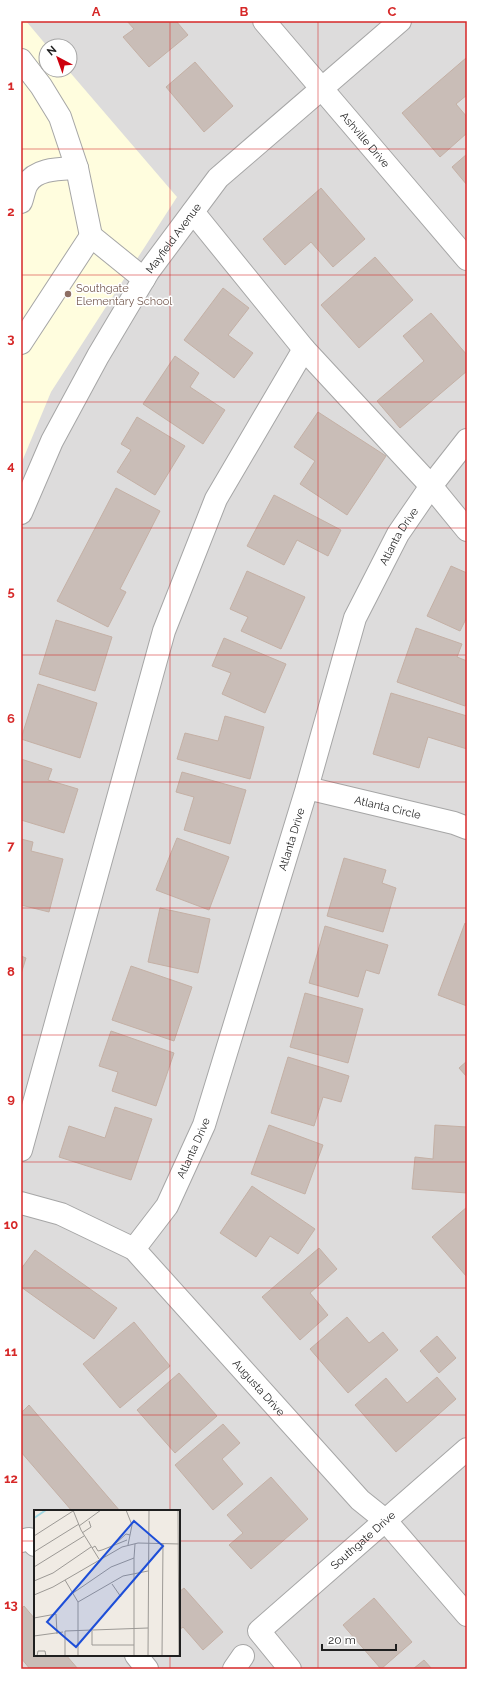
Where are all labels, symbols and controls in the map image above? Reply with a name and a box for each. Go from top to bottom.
text: A [92,4,101,19]
text: B [240,4,249,19]
text: C [388,4,397,19]
north arrow [38,38,78,78]
text: N [44,43,59,58]
text: 1 [8,78,15,93]
street label: Ashville Drive [338,110,392,171]
street label: Mayfield Avenue [143,200,204,276]
text: 2 [7,204,15,219]
place label: Southgate Elementary School [76,282,172,308]
marker: Southgate Elementary School [63,289,73,299]
text: 3 [7,331,15,346]
text: 4 [7,458,15,473]
street label: Atlanta Drive [377,505,422,568]
text: 5 [7,584,15,599]
text: 6 [7,711,15,726]
street label: Atlanta Circle [353,794,423,822]
street label: Atlanta Drive [276,806,308,872]
text: 7 [7,838,15,853]
text: 8 [7,964,15,979]
text: 9 [7,1091,15,1106]
street label: Atlanta Drive [175,1116,213,1180]
text: 10 [4,1217,18,1232]
text: 11 [5,1344,18,1359]
street label: Augusta Drive [230,1357,288,1419]
text: 12 [4,1471,18,1486]
street label: Southgate Drive [328,1508,399,1572]
inset map [34,1510,180,1656]
text: 13 [4,1597,18,1612]
scale bar [322,1626,396,1652]
text: 20 m [328,1633,356,1647]

